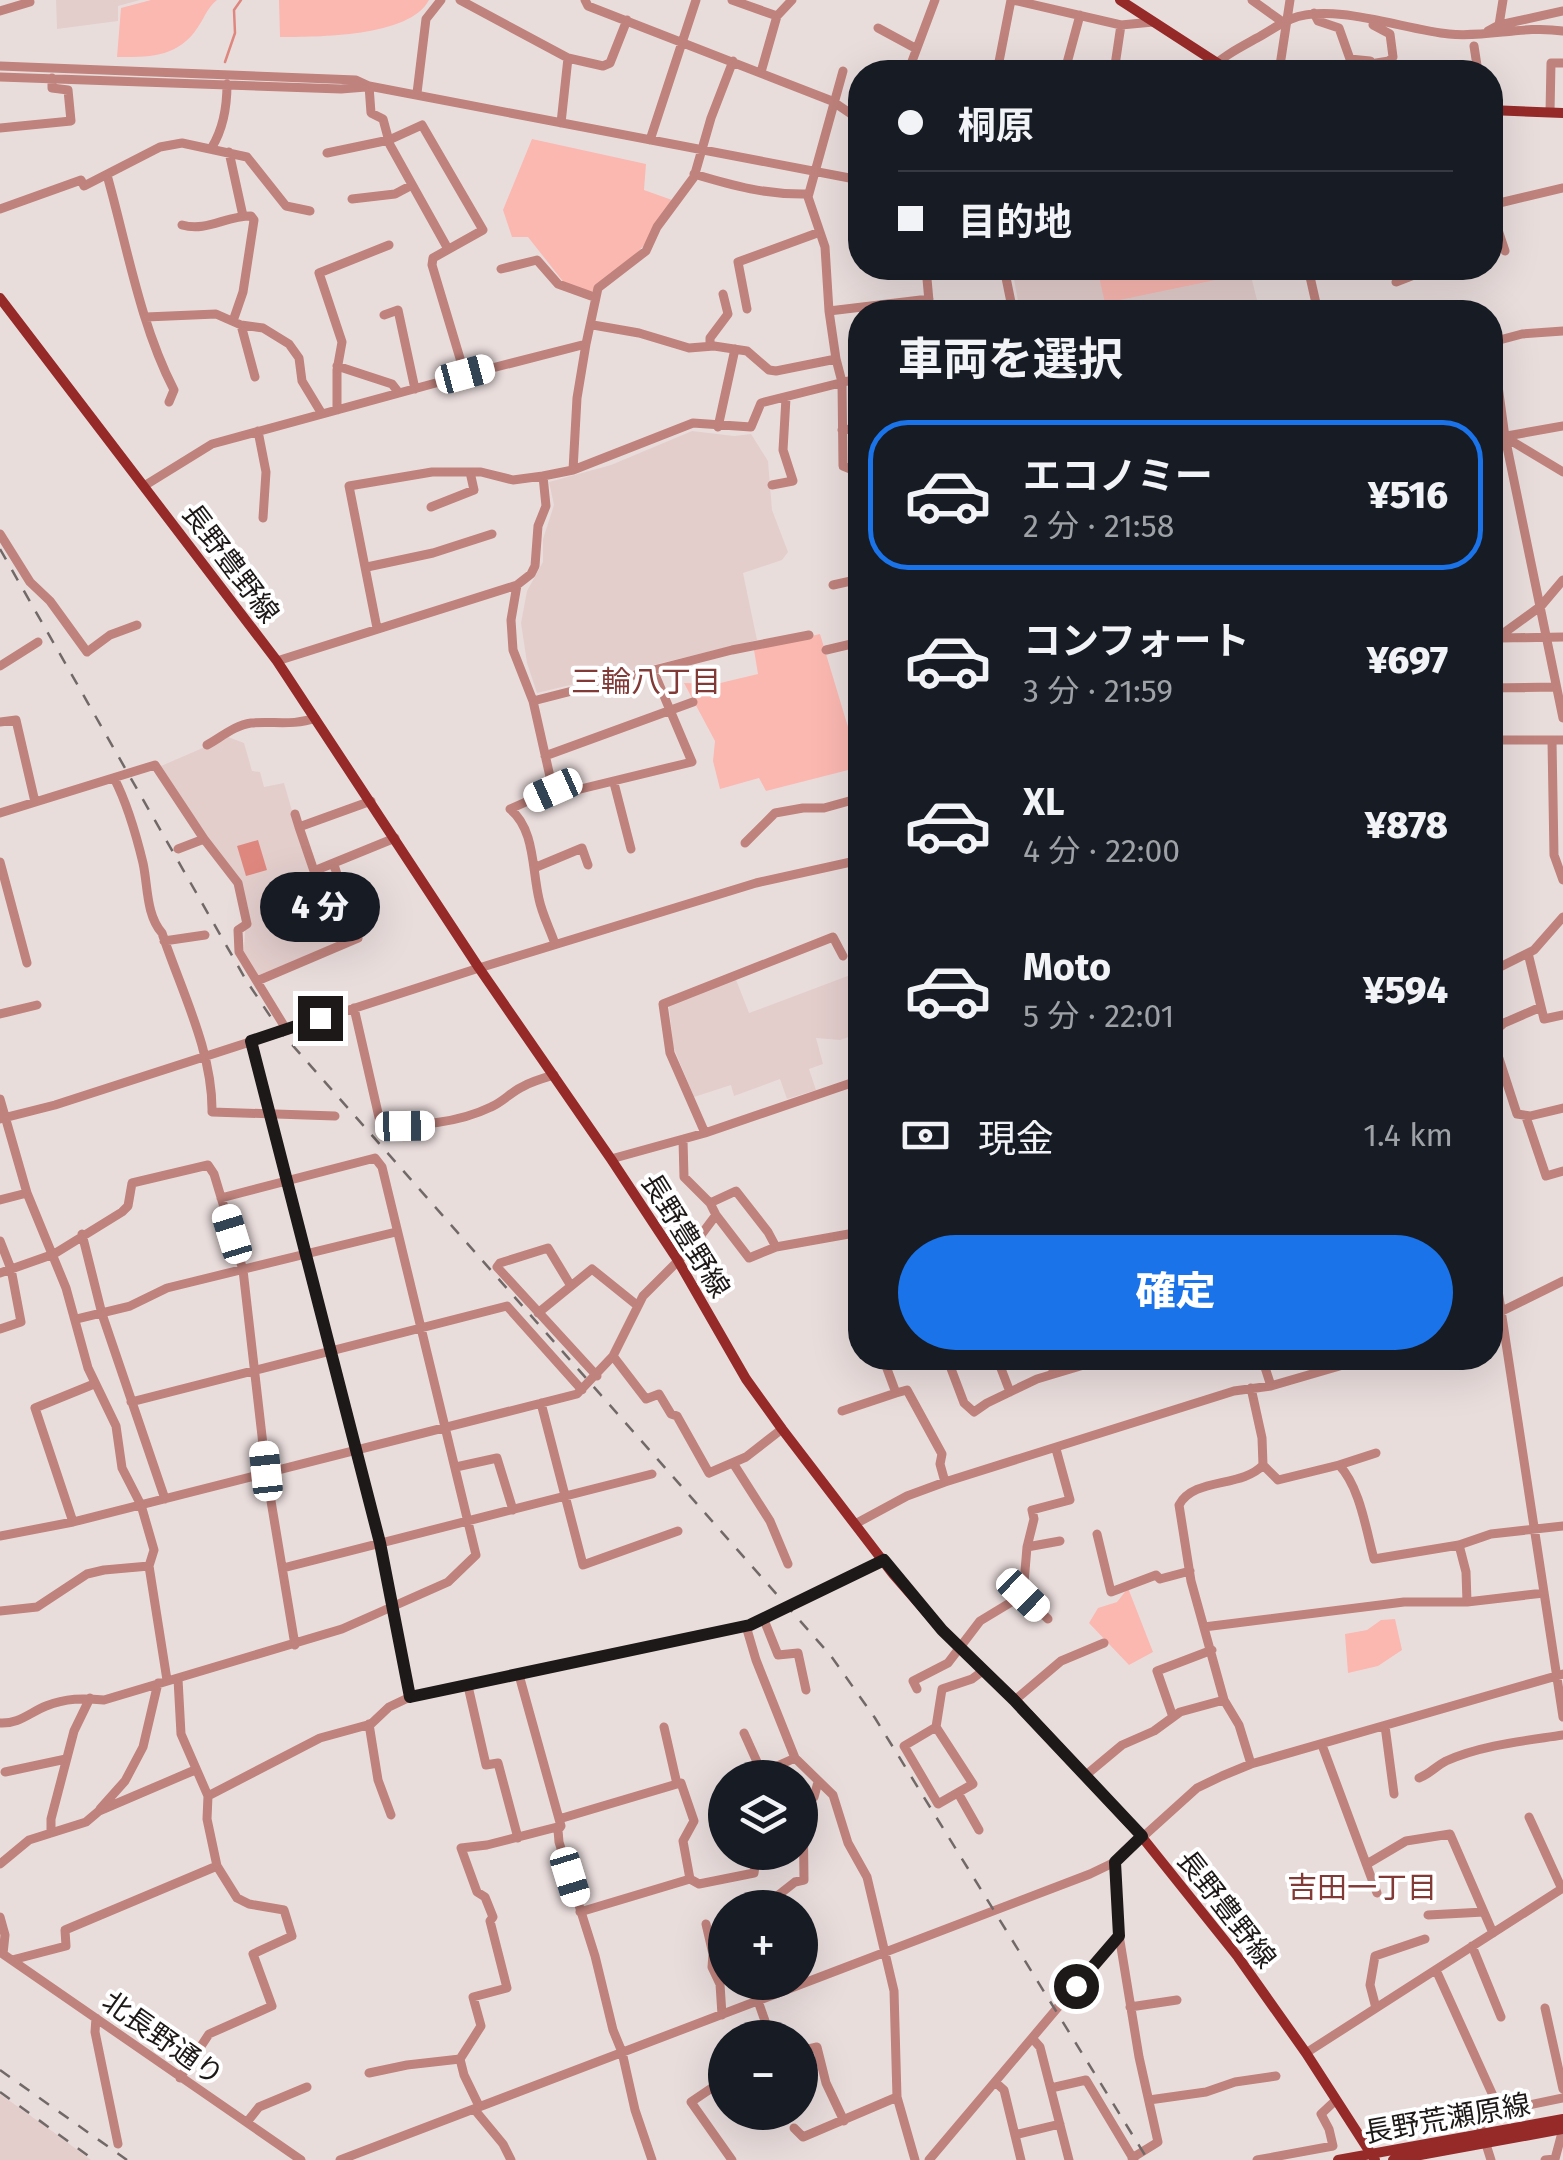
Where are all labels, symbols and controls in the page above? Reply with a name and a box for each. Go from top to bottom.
text: 桐原 [958,103,1034,149]
text: 目的地 [958,199,1072,245]
text: 車両を選択 [898,333,1123,387]
car [432,352,498,396]
icon: car [903,450,993,540]
text: エコノミー [1023,453,1213,499]
text: ¥516 [1368,472,1448,518]
street label: 長野豊野線 [175,497,286,629]
text: 2 分 · 21:58 [1023,507,1174,545]
icon: car [903,615,993,705]
text: コンフォート [1023,618,1250,664]
text: ¥697 [1367,637,1448,683]
district label: 三輪八丁目 [571,664,721,700]
text: 3 分 · 21:59 [1023,672,1173,710]
car [519,764,587,816]
text: XL [1023,779,1065,825]
icon: car [903,780,993,870]
text: ¥878 [1365,802,1448,848]
text: 4 分 · 22:00 [1023,832,1180,870]
callout: 4 分 [260,873,380,943]
text: 4 分 [291,888,349,926]
text: Moto [1023,944,1111,990]
icon: car [903,945,993,1035]
text: ¥594 [1363,967,1448,1013]
route end [298,996,343,1041]
text: 5 分 · 22:01 [1023,997,1174,1035]
icon: cash [898,1108,953,1163]
car [375,1110,435,1142]
text: 現金 [978,1116,1054,1162]
text: 1.4 km [1363,1116,1453,1154]
street label: 長野豊野線 [634,1167,737,1303]
car [209,1201,255,1267]
button: 確定 [898,1235,1453,1350]
car [248,1440,284,1502]
car [991,1563,1055,1627]
map controls [708,1760,818,2130]
button: layers [708,1760,818,1870]
car [547,1844,593,1910]
street label: 長野豊野線 [1171,1844,1283,1975]
district label: 吉田一丁目 [1287,1870,1437,1906]
button: + [708,1890,818,2000]
route start [1054,1964,1099,2009]
street label: 北長野通り [96,1985,230,2092]
button: − [708,2020,818,2130]
street label: 長野荒瀬原線 [1361,2088,1533,2149]

